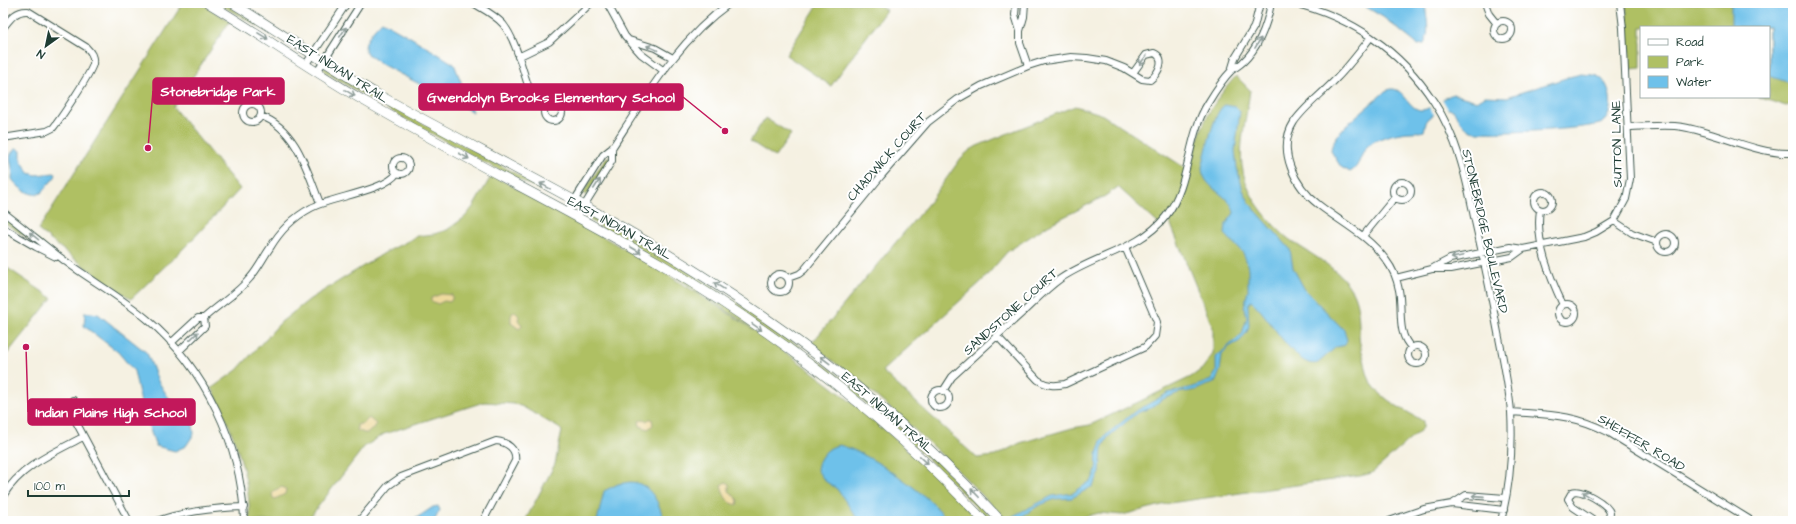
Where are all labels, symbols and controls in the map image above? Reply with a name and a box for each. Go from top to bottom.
north arrow [26,26,66,66]
legend [1640,26,1770,98]
one-way arrow [339,27,347,38]
street label: EAST INDIAN TRAIL [283,30,392,107]
one-way arrow [257,32,268,40]
text: Road [1676,34,1704,51]
one-way arrow [1254,37,1262,49]
one-way arrow [646,43,658,51]
text: N [34,46,48,62]
one-way arrow [1139,54,1147,65]
text: Park [1676,54,1704,71]
text: Water [1676,74,1712,91]
callout: Stonebridge Park [153,78,284,104]
text: Stonebridge Park [160,82,276,103]
callout: Gwendolyn Brooks Elementary School [419,84,683,110]
text: Gwendolyn Brooks Elementary School [427,88,676,108]
one-way arrow [344,89,356,97]
street label: SUTTON LANE [1607,100,1627,188]
street label: CHADWICK COURT [843,107,931,205]
street label: STONEBRIDGE BOULEVARD [1457,147,1513,316]
one-way arrow [458,152,470,160]
one-way arrow [593,179,601,190]
one-way arrow [540,181,552,189]
street label: EAST INDIAN TRAIL [564,192,675,264]
one-way arrow [28,232,39,241]
one-way arrow [630,246,642,254]
one-way arrow [1451,254,1464,262]
street label: SANDSTONE COURT [959,264,1063,359]
one-way arrow [713,282,724,290]
one-way arrow [752,323,763,331]
one-way arrow [189,332,199,341]
one-way arrow [820,356,831,364]
street label: EAST INDIAN TRAIL [837,368,937,458]
callout: Indian Plains High School [28,399,195,425]
text: Indian Plains High School [35,403,187,424]
street label: SHEFFER ROAD [1594,410,1689,476]
one-way arrow [919,455,929,464]
scale bar [28,472,129,498]
text: 100 m [34,478,65,495]
one-way arrow [971,488,980,498]
one-way arrow [1581,490,1593,498]
one-way arrow [1472,492,1485,499]

